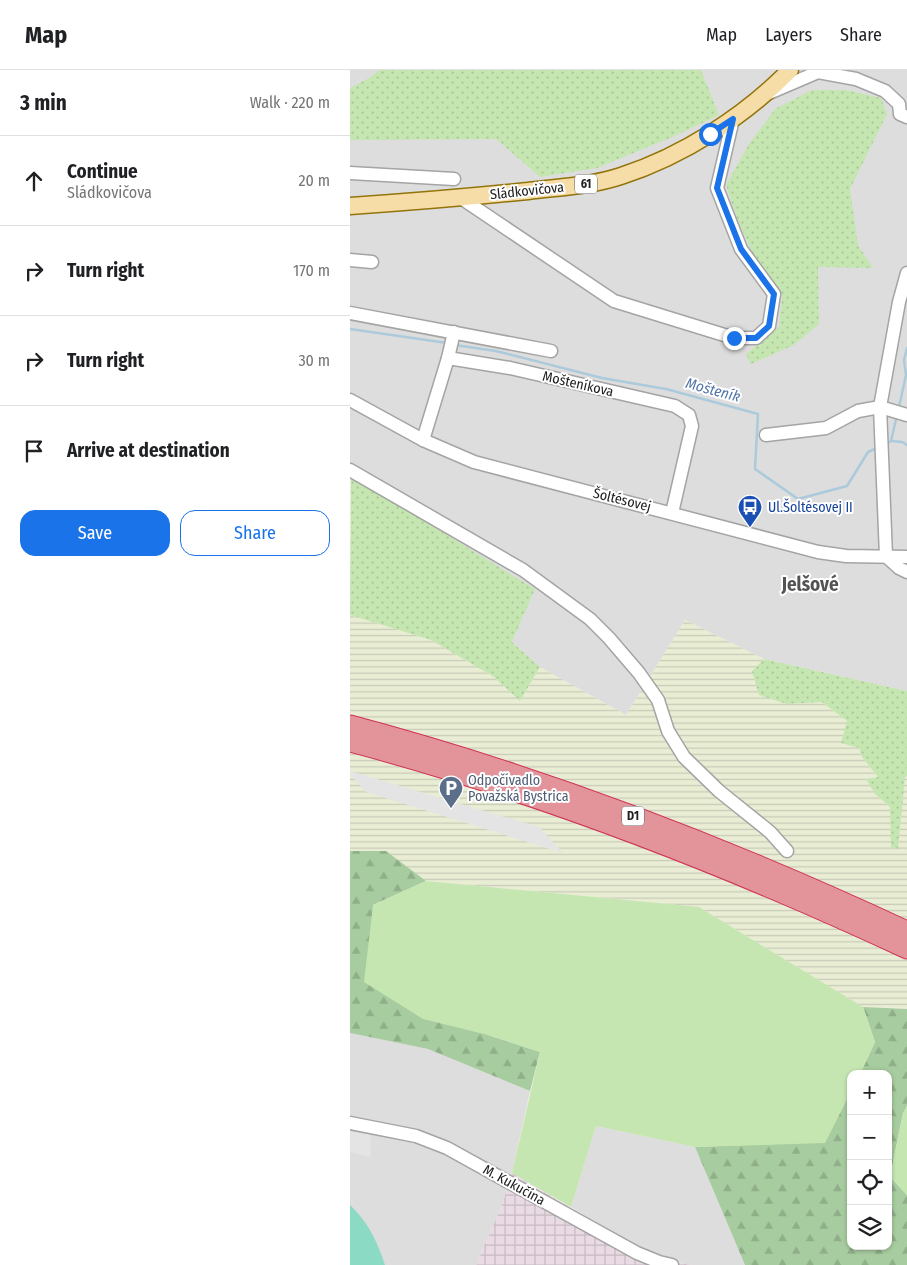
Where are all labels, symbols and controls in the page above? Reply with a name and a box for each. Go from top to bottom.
text: Map [25,21,67,49]
text: Map [706,24,737,46]
text: Layers [765,24,812,46]
text: Share [840,24,882,46]
text: 3 min [20,90,67,116]
text: Walk · 220 m [250,93,330,112]
route start [699,123,722,146]
text: Continue [67,160,138,183]
icon: ahead [20,167,48,195]
text: 20 m [299,171,330,190]
road number: 61 [575,175,597,194]
street label: Sládkovičova [489,179,565,203]
text: Sládkovičova [67,183,152,202]
icon: right [20,257,48,285]
text: Turn right [67,259,144,282]
text: 170 m [293,261,330,280]
route end [723,327,746,350]
icon: right [20,347,48,375]
text: Turn right [67,349,144,372]
text: 30 m [298,351,330,370]
street label: Mošteníkova [541,368,615,400]
water label: Mošteník [684,374,743,406]
icon: arrive [20,437,48,465]
text: Arrive at destination [67,439,230,462]
street label: Šoltésovej [591,484,653,515]
bus stop icon: Ul.Šoltésovej II [737,494,763,528]
place label: Ul.Šoltésovej II [768,498,853,516]
button: Save [20,510,170,556]
button: Share [180,510,330,556]
district label: Jelšové [780,573,839,596]
place label: Odpočívadlo Považská Bystrica [468,772,569,805]
parking icon: Odpočívadlo Považská Bystrica [438,775,464,809]
road number: D1 [622,806,644,826]
map controls [847,1070,892,1250]
button: + [847,1070,892,1115]
button: − [847,1115,892,1160]
button: locate [847,1160,892,1205]
street label: M. Kukučína [480,1161,548,1209]
button: layers [847,1205,892,1250]

